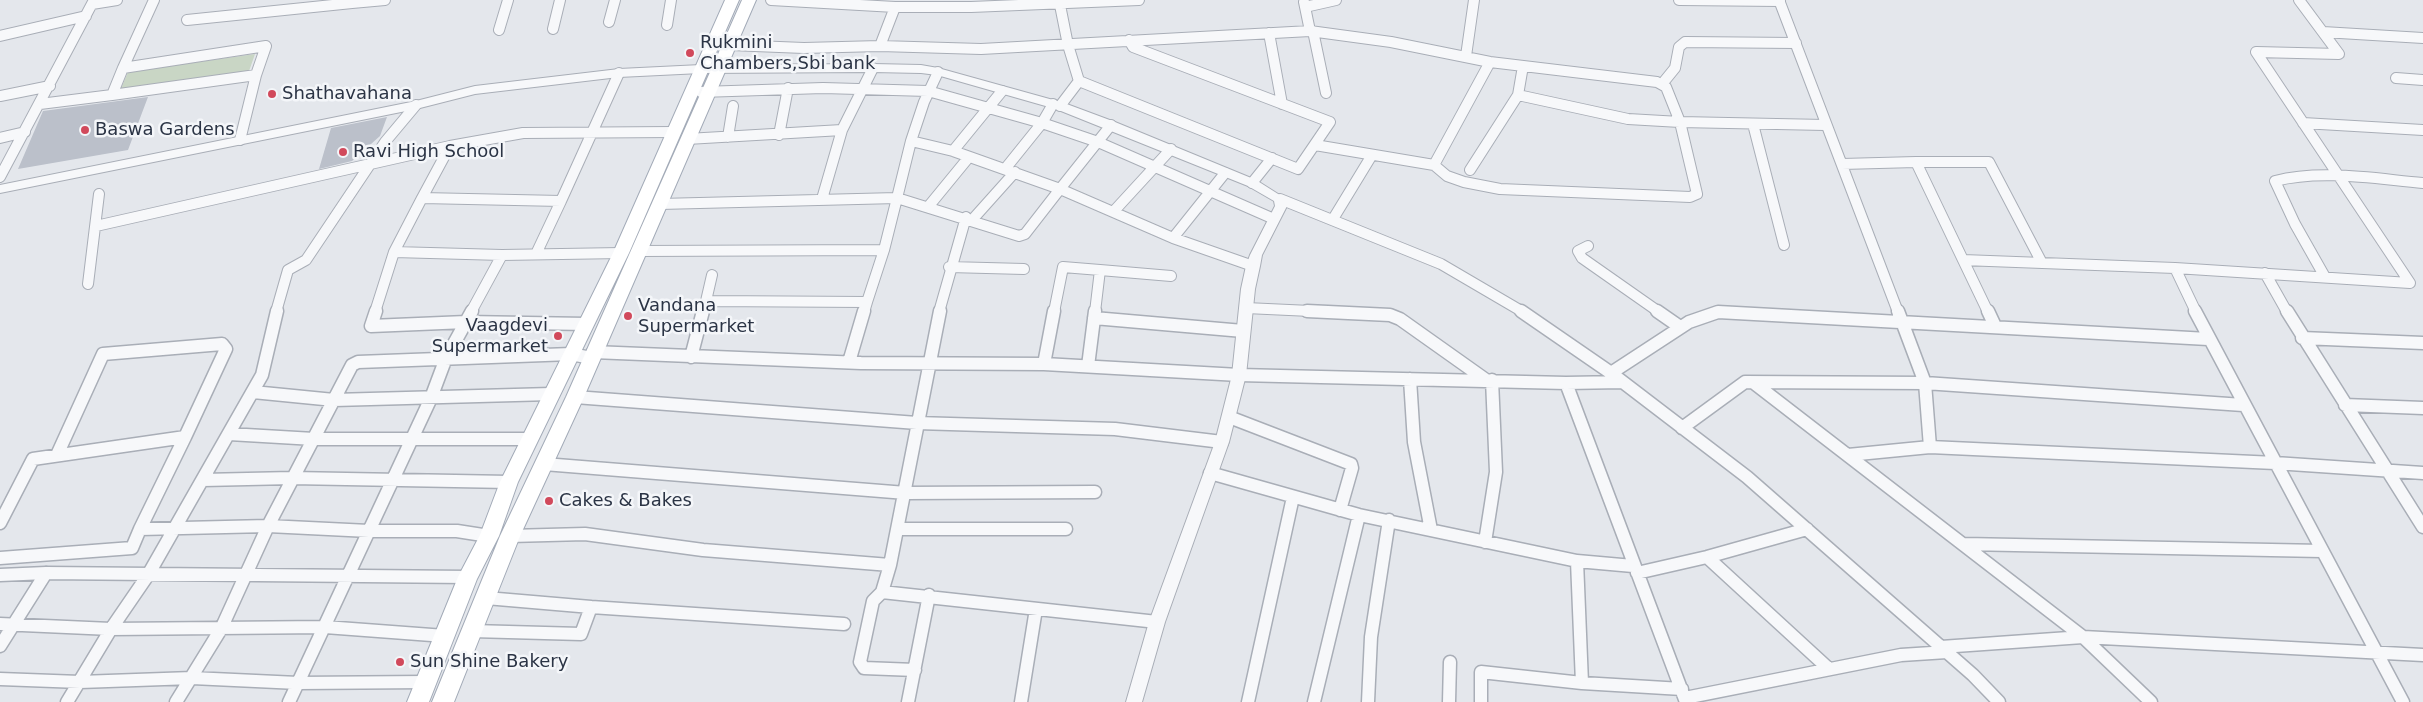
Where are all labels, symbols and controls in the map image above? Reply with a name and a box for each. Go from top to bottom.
place label: Rukmini Chambers,Sbi bank [700,32,875,74]
marker: Rukmini Chambers,Sbi bank [684,47,696,59]
place label: Shathavahana [282,83,412,105]
marker: Shathavahana [266,88,278,100]
place label: Baswa Gardens [95,119,235,141]
marker: Baswa Gardens [79,124,91,136]
place label: Ravi High School [353,141,504,163]
marker: Ravi High School [337,146,349,158]
place label: Vandana Supermarket [638,295,754,338]
marker: Vandana Supermarket [622,310,634,322]
place label: Vaagdevi Supermarket [432,315,548,358]
marker: Vaagdevi Supermarket [552,330,564,342]
place label: Cakes & Bakes [559,490,692,512]
marker: Cakes & Bakes [543,495,555,507]
place label: Sun Shine Bakery [410,651,568,673]
marker: Sun Shine Bakery [394,656,406,668]

